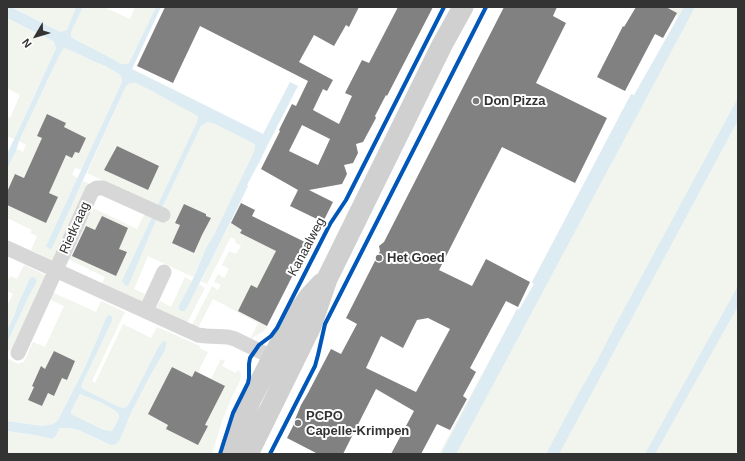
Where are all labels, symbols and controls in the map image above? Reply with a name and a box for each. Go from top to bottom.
north arrow [16,16,56,56]
text: N [19,37,34,50]
place label: Don Pizza [484,93,545,109]
marker: Don Pizza [471,96,481,106]
street label: Rietkraag [57,199,93,257]
street label: Kanaalweg [285,215,329,279]
place label: Het Goed [387,250,445,266]
marker: Het Goed [374,253,384,263]
place label: PCPO Capelle-Krimpen [306,408,409,439]
marker: PCPO Capelle-Krimpen [293,418,303,428]

